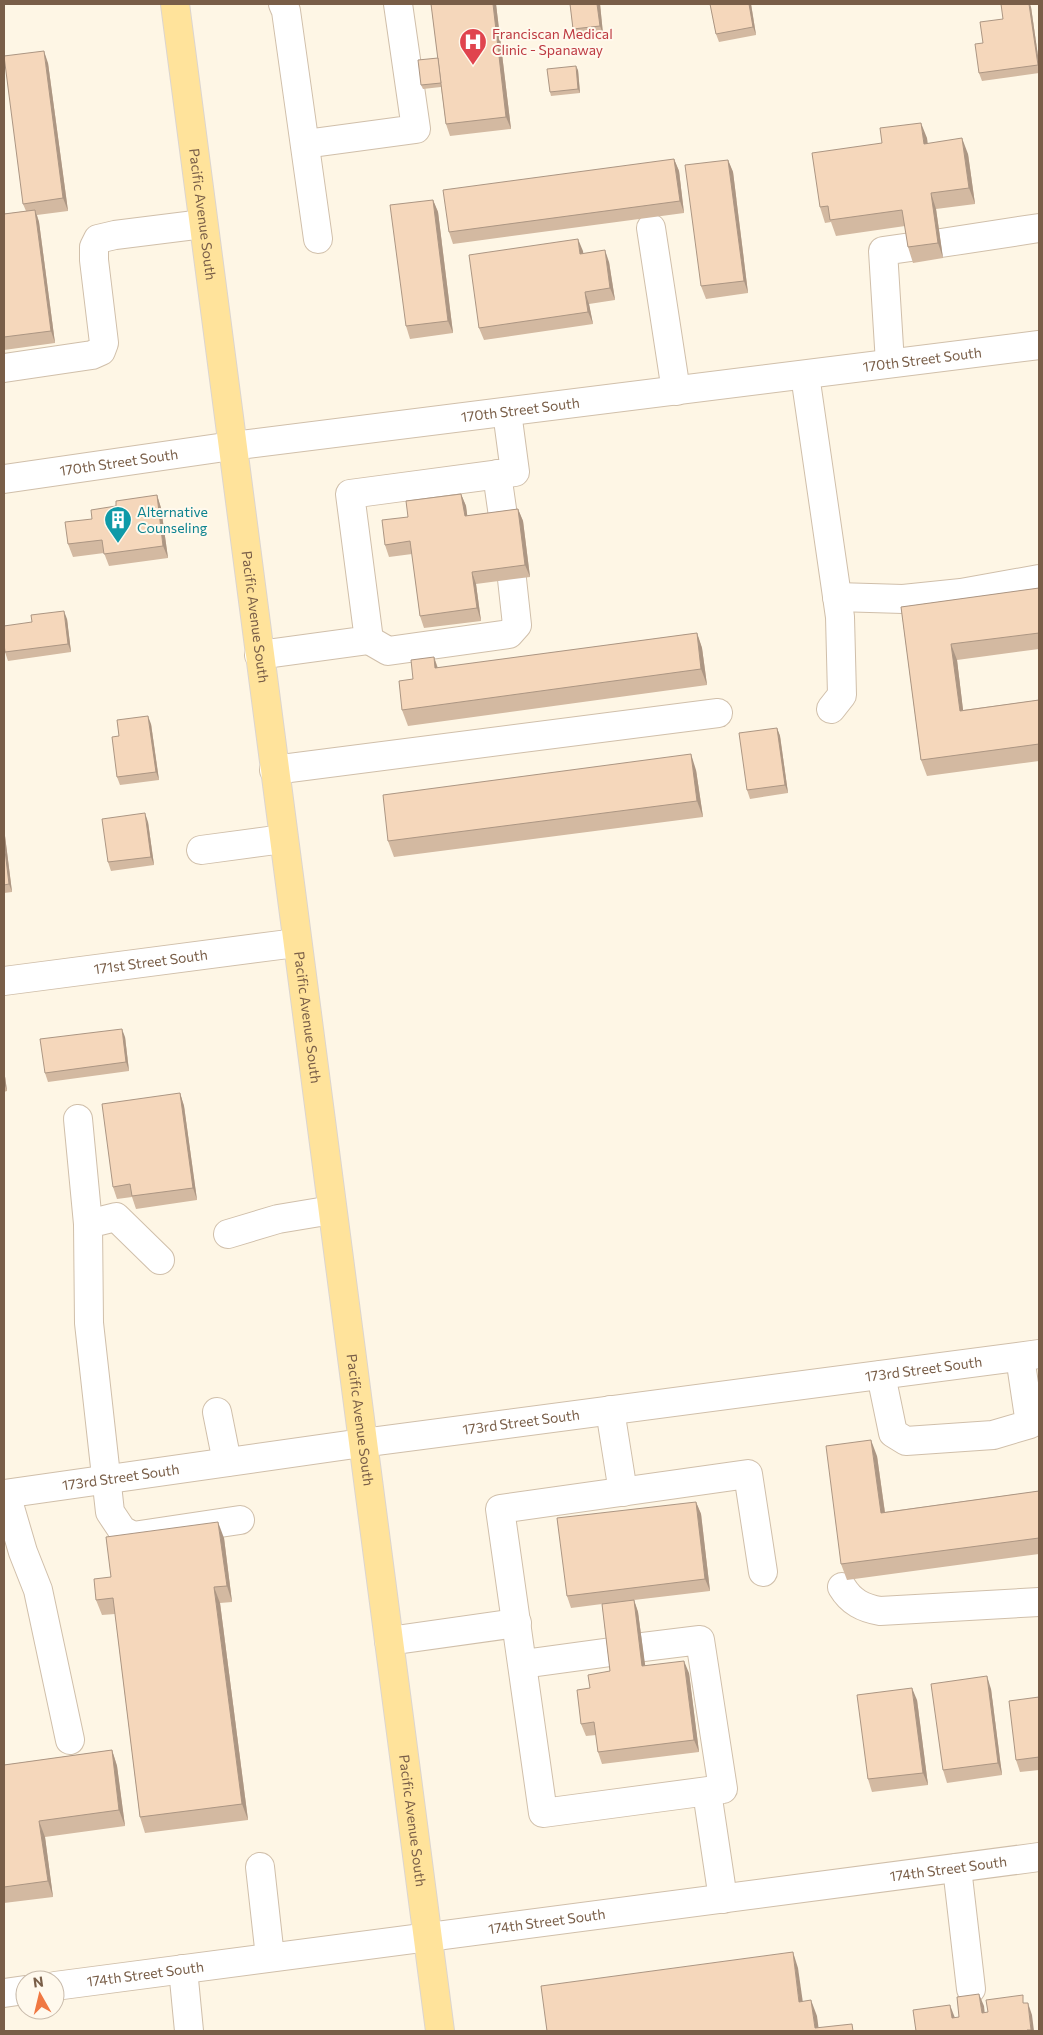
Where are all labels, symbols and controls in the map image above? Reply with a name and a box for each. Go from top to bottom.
place label: Franciscan Medical Clinic - Spanaway [492,25,613,58]
hospital icon: Franciscan Medical Clinic - Spanaway [458,27,488,66]
street label: Pacific Avenue South [186,147,220,281]
street label: 170th Street South [862,343,983,375]
street label: 170th Street South [460,394,581,425]
street label: 170th Street South [58,445,179,479]
place label: Alternative Counseling [137,503,208,536]
building icon: Alternative Counseling [103,505,133,544]
street label: Pacific Avenue South [239,550,273,684]
street label: 171st Street South [93,946,209,977]
street label: Pacific Avenue South [291,950,325,1084]
street label: Pacific Avenue South [344,1353,378,1487]
street label: 173rd Street South [864,1353,983,1385]
street label: 173rd Street South [461,1405,581,1438]
street label: 173rd Street South [61,1460,180,1494]
street label: Pacific Avenue South [396,1753,430,1888]
street label: 174th Street South [889,1852,1008,1884]
street label: 174th Street South [487,1905,606,1937]
street label: 174th Street South [86,1958,205,1990]
north arrow [15,1970,65,2020]
text: N [32,1972,45,1991]

